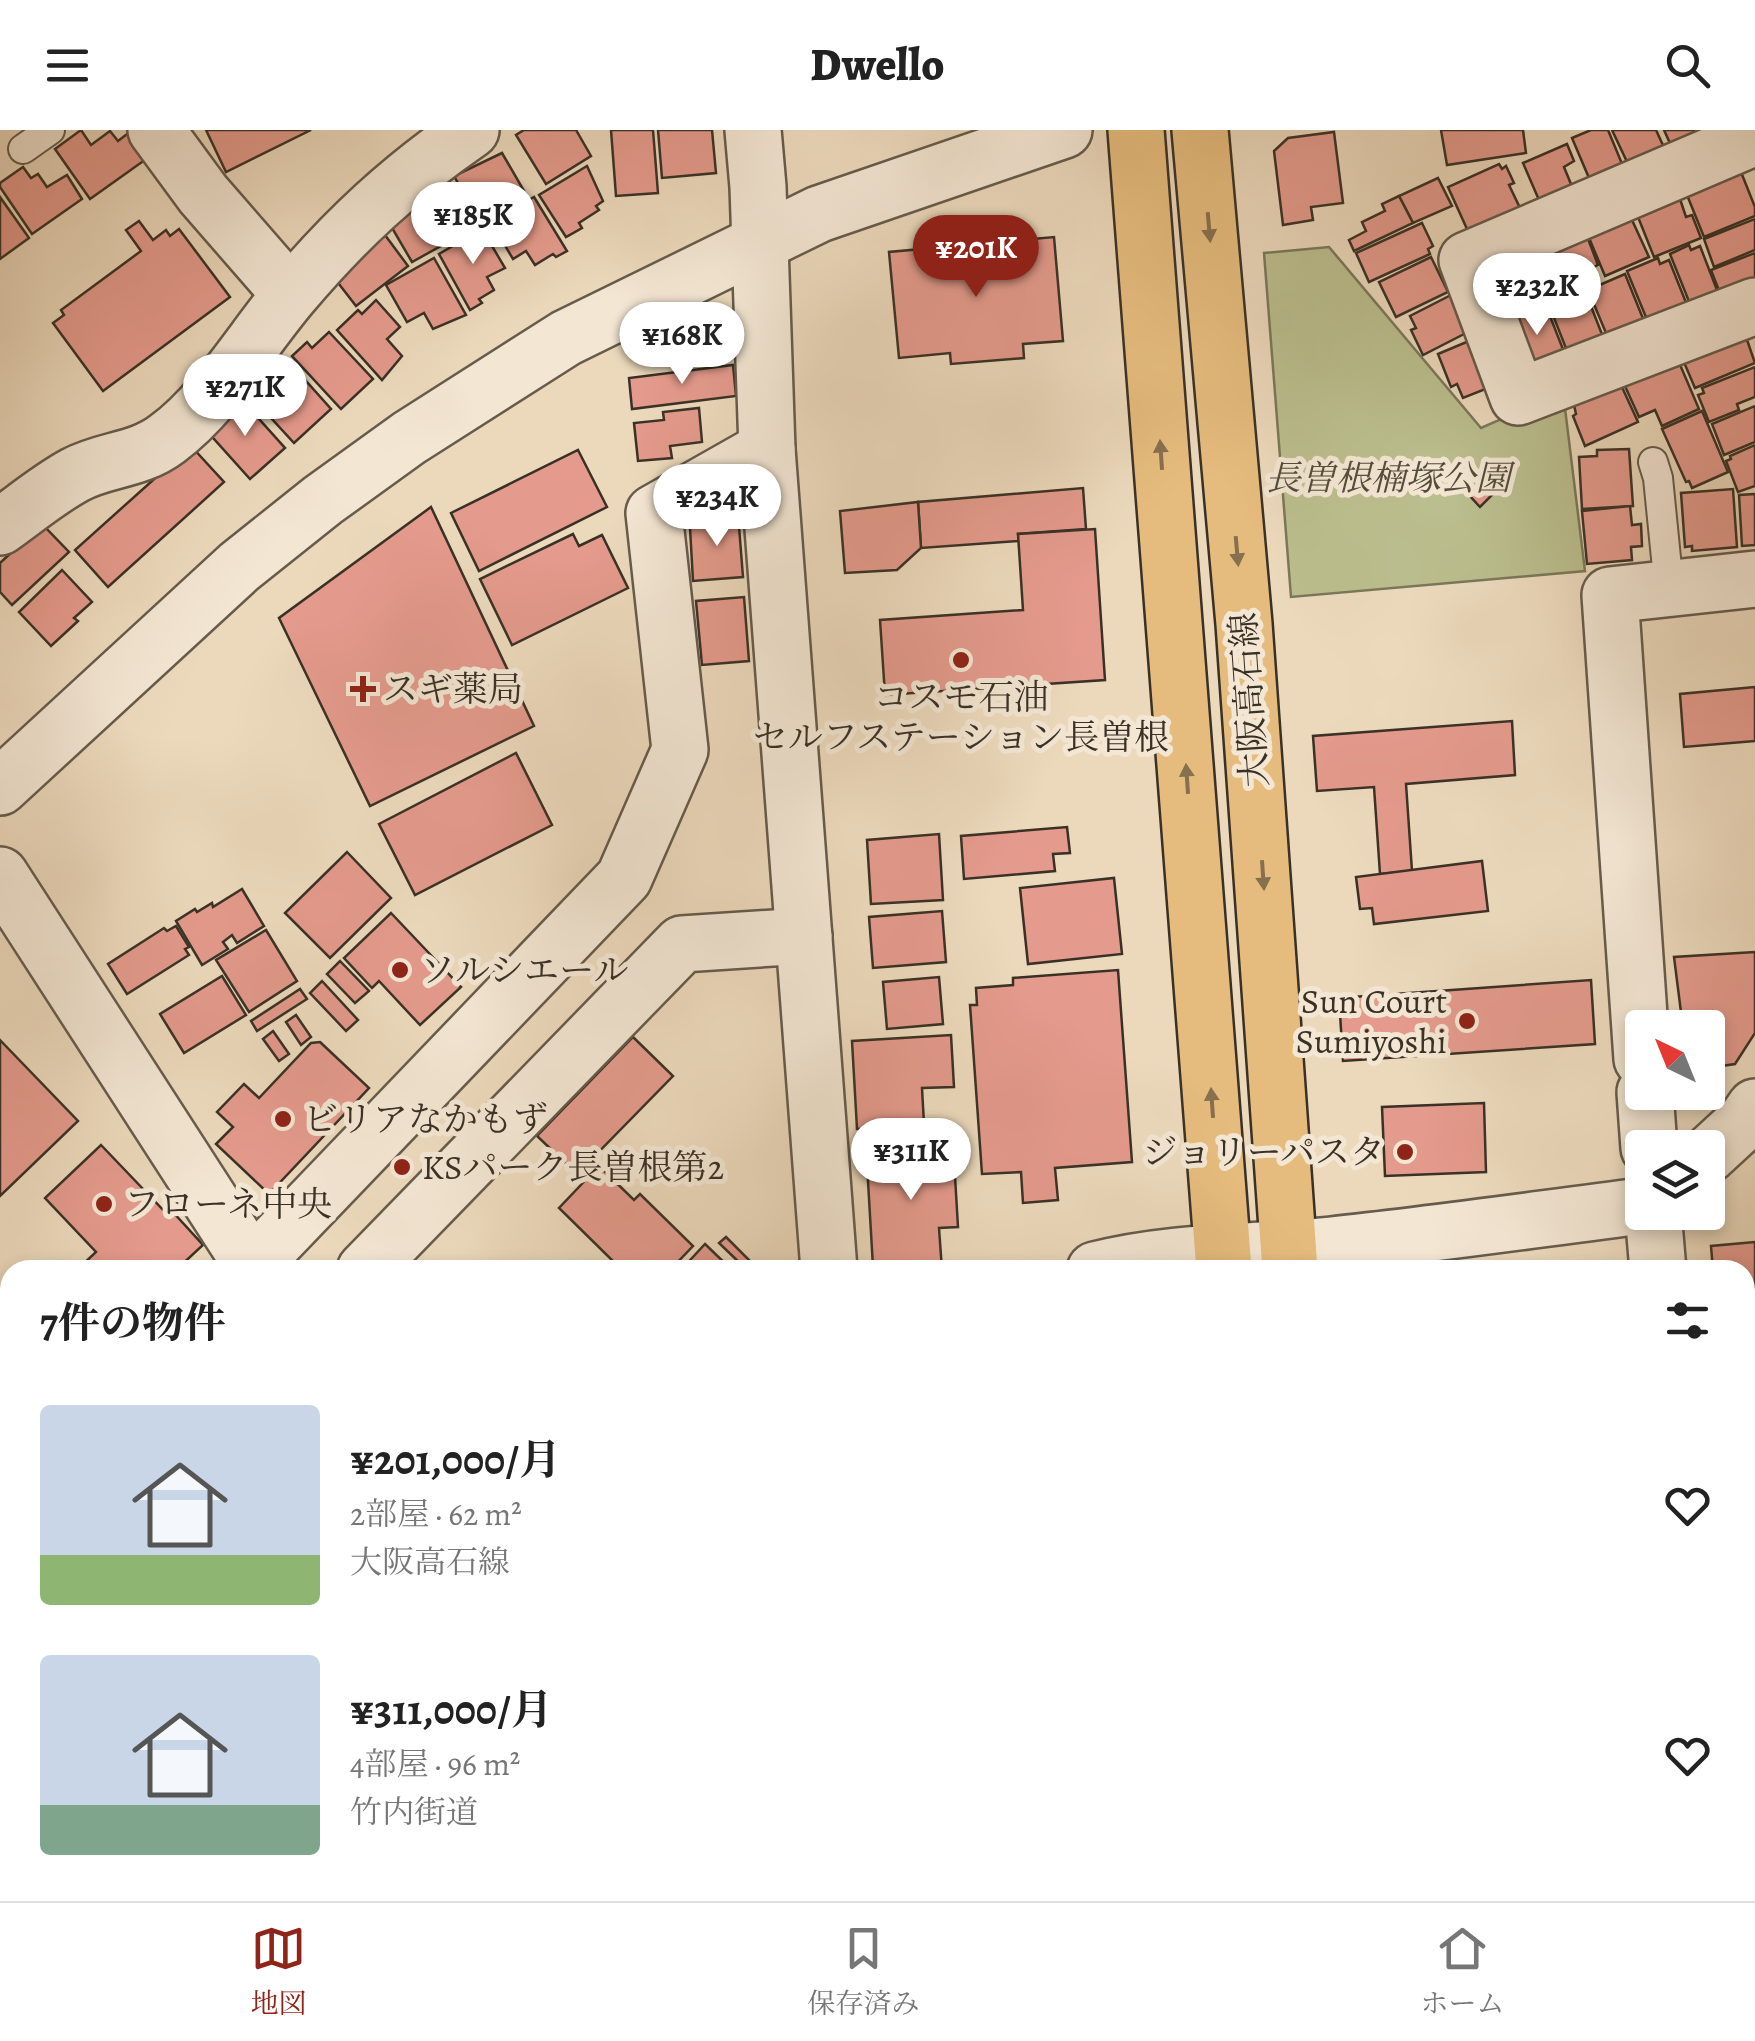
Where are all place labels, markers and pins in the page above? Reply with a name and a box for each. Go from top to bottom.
pin: ¥185K [403,182,543,267]
pin: ¥201K [906,215,1046,300]
pin: ¥232K [1467,253,1607,338]
pin: ¥168K [612,302,752,387]
pin: ¥271K [175,354,315,439]
pin: ¥234K [647,464,787,549]
marker: コスモ石油 セルフステーション長曽根 [950,649,972,671]
place label: スギ薬局 [383,665,523,713]
place label: コスモ石油 セルフステーション長曽根 [753,673,1169,761]
marker: スギ薬局 [352,678,374,700]
place label: ソルシエール [420,946,628,994]
marker: ソルシエール [389,959,411,981]
place label: Sun Court Sumiyoshi [1295,977,1447,1065]
marker: Sun Court Sumiyoshi [1456,1010,1478,1032]
place label: ビリアなかもず [303,1095,548,1143]
marker: ビリアなかもず [272,1108,294,1130]
pin: ¥311K [841,1118,981,1203]
place label: ジョリーパスタ [1142,1128,1385,1176]
marker: ジョリーパスタ [1394,1141,1416,1163]
place label: KSパーク長曽根第2 [422,1143,724,1191]
marker: KSパーク長曽根第2 [391,1156,413,1178]
place label: フローネ中央 [124,1180,332,1228]
marker: フローネ中央 [93,1193,115,1215]

